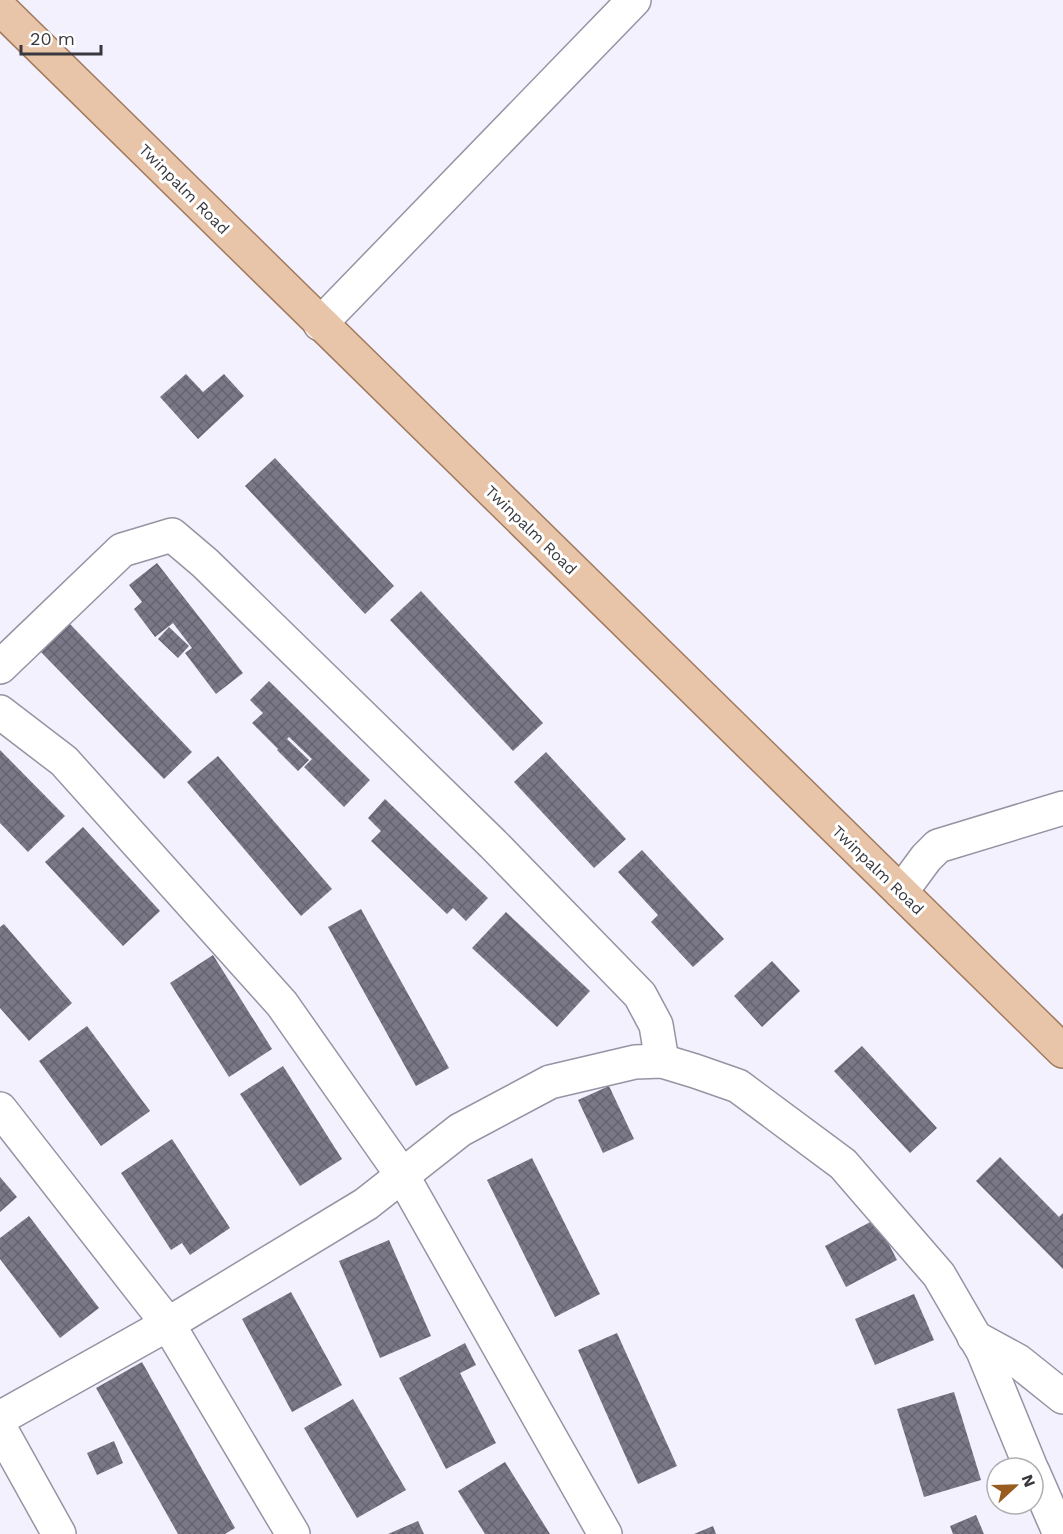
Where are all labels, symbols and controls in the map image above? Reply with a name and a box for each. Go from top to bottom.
scale bar [21,18,100,56]
text: 20 m [30,28,75,49]
street label: Twinpalm Road [135,140,233,238]
street label: Twinpalm Road [481,482,581,578]
street label: Twinpalm Road [828,822,928,918]
north arrow [985,1456,1045,1516]
text: N [1017,1472,1039,1490]

